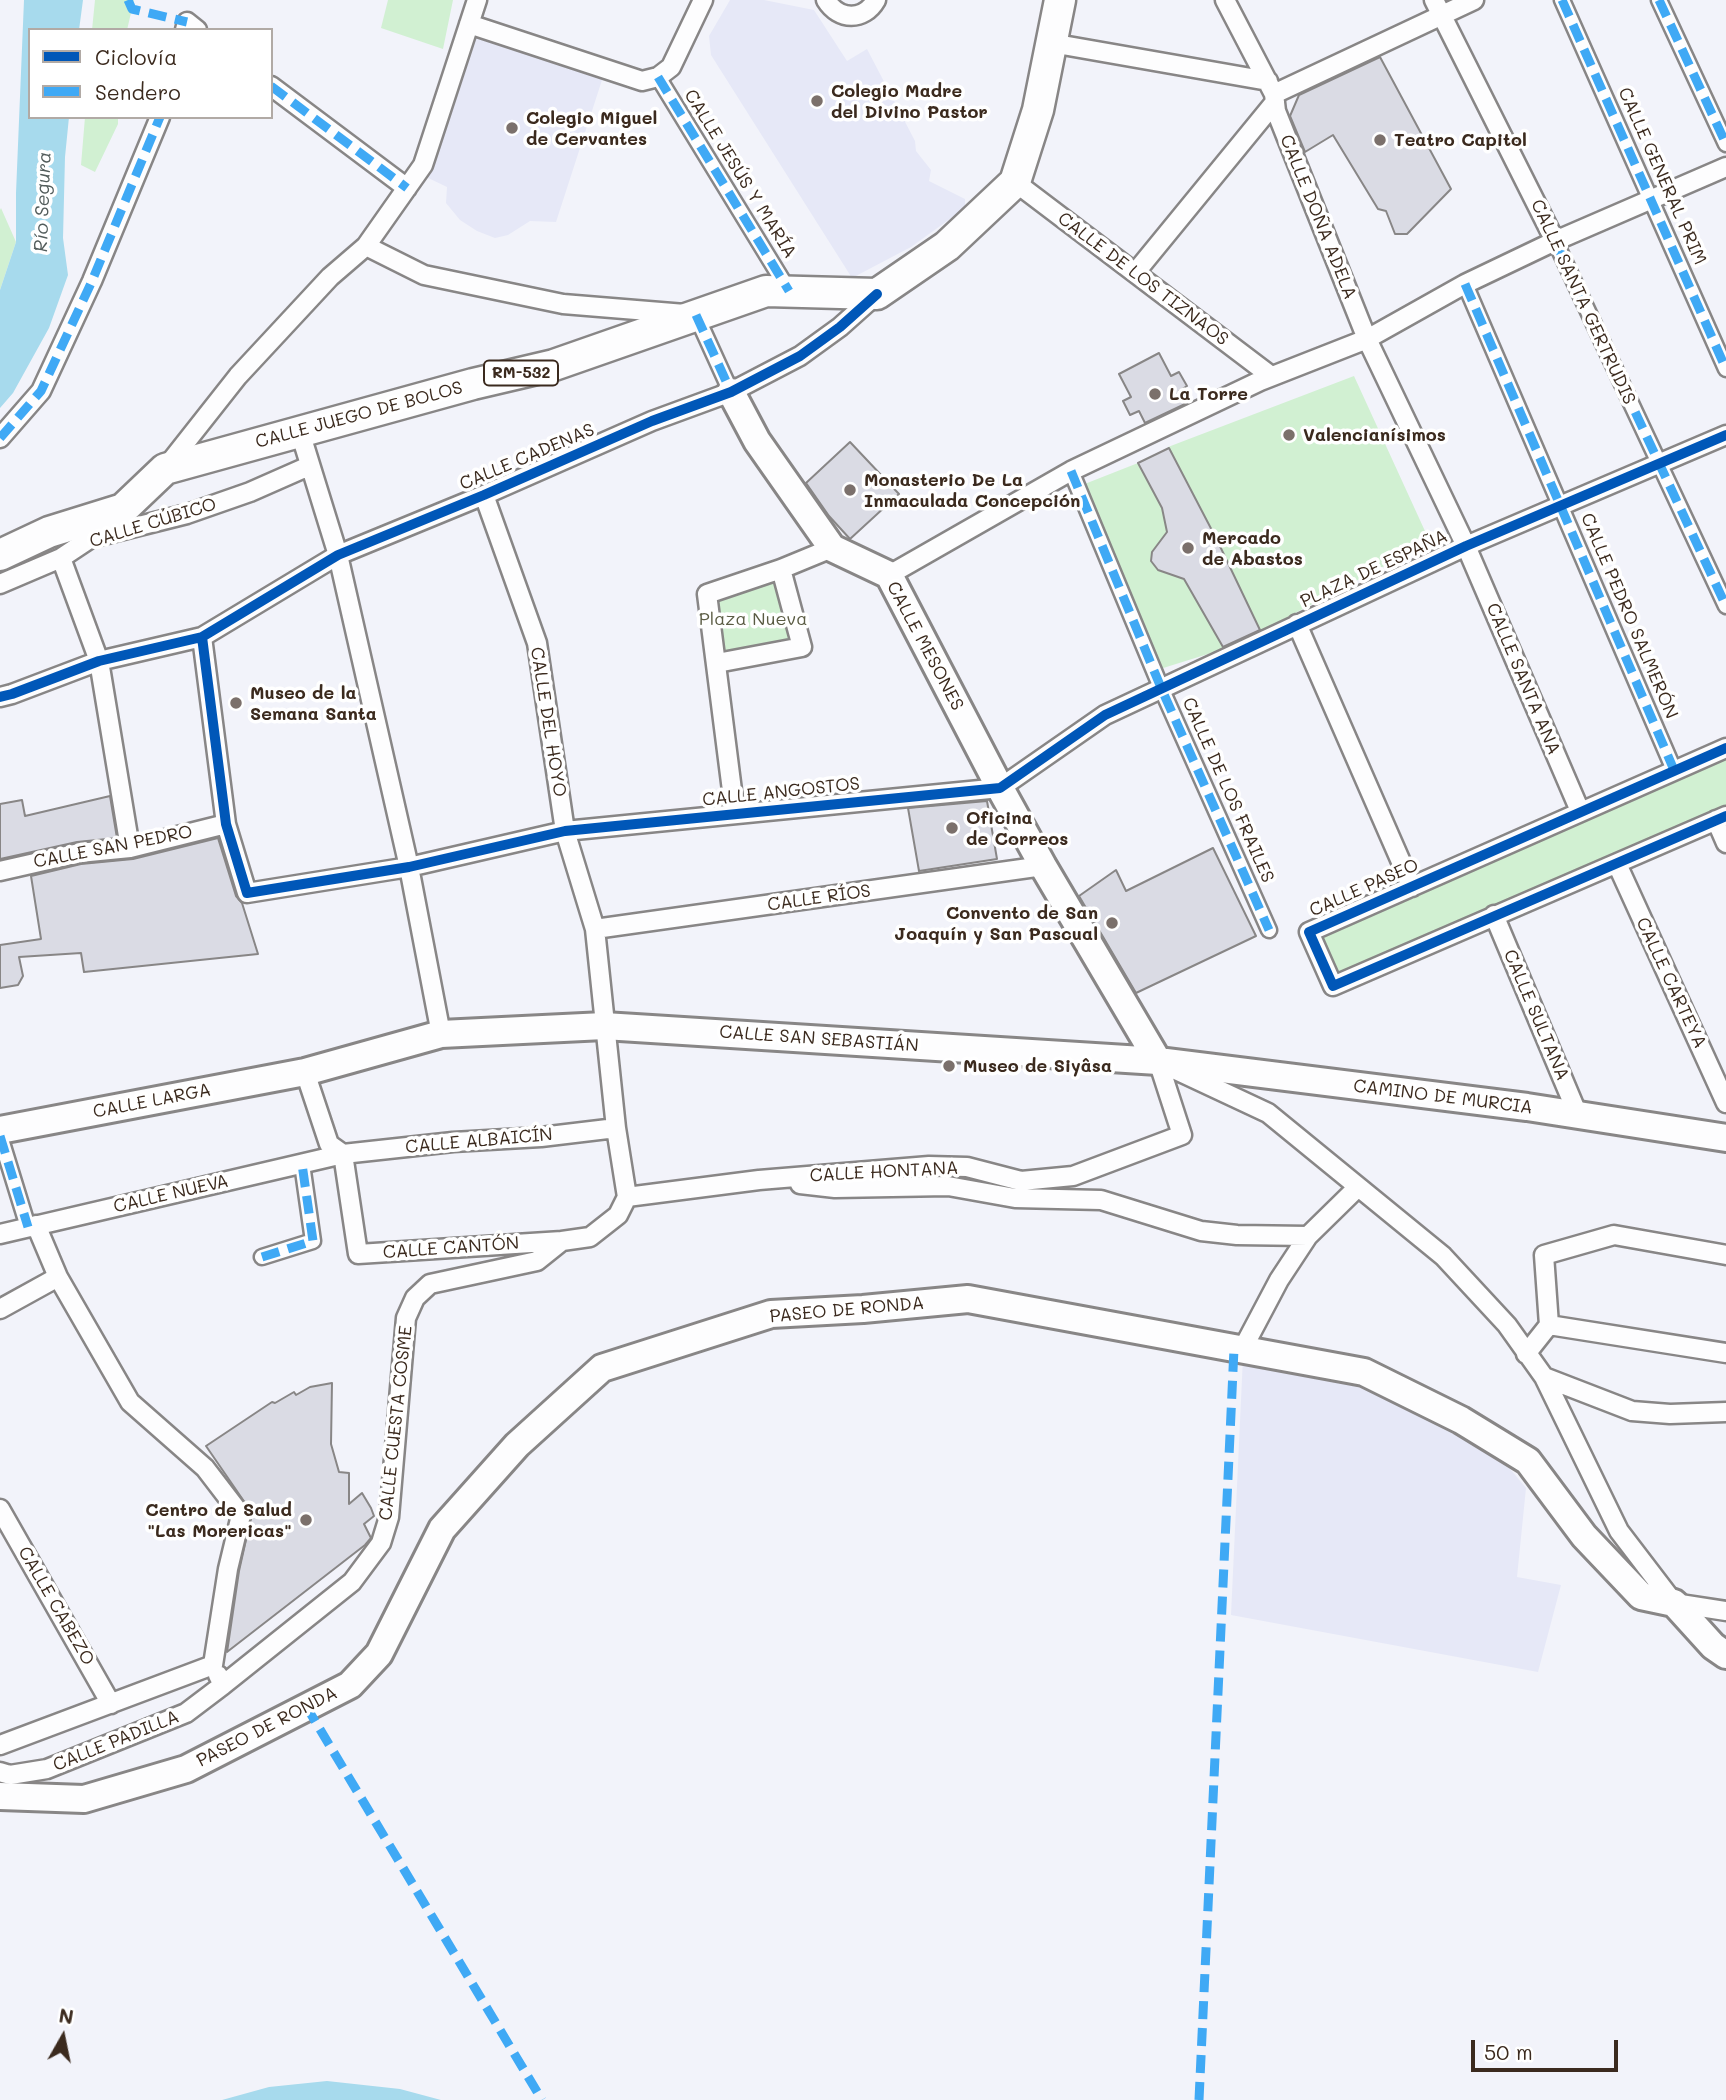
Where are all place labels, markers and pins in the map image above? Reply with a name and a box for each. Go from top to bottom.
place label: Colegio Madre del Divino Pastor [831,80,988,122]
marker: Colegio Madre del Divino Pastor [809,93,825,109]
place label: Colegio Miguel de Cervantes [526,107,657,150]
marker: Colegio Miguel de Cervantes [504,120,520,136]
place label: Teatro Capitol [1394,129,1527,151]
marker: Teatro Capitol [1372,132,1388,148]
place label: La Torre [1169,383,1248,405]
marker: La Torre [1147,386,1163,402]
place label: Valencianísimos [1303,424,1446,446]
marker: Valencianísimos [1281,427,1297,443]
place label: Monasterio De La Inmaculada Concepción [864,469,1080,512]
marker: Monasterio De La Inmaculada Concepción [842,482,858,498]
place label: Mercado de Abastos [1202,527,1303,570]
marker: Mercado de Abastos [1180,540,1196,556]
place label: Museo de la Semana Santa [250,682,377,724]
marker: Museo de la Semana Santa [228,695,244,711]
place label: Oficina de Correos [966,807,1068,850]
marker: Oficina de Correos [944,820,960,836]
place label: Convento de San Joaquín y San Pascual [894,902,1098,944]
marker: Convento de San Joaquín y San Pascual [1104,915,1120,931]
place label: Museo de Siyâsa [963,1055,1112,1077]
marker: Museo de Siyâsa [941,1058,957,1074]
place label: Centro de Salud "Las Morericas" [145,1499,292,1542]
marker: Centro de Salud "Las Morericas" [298,1512,314,1528]

